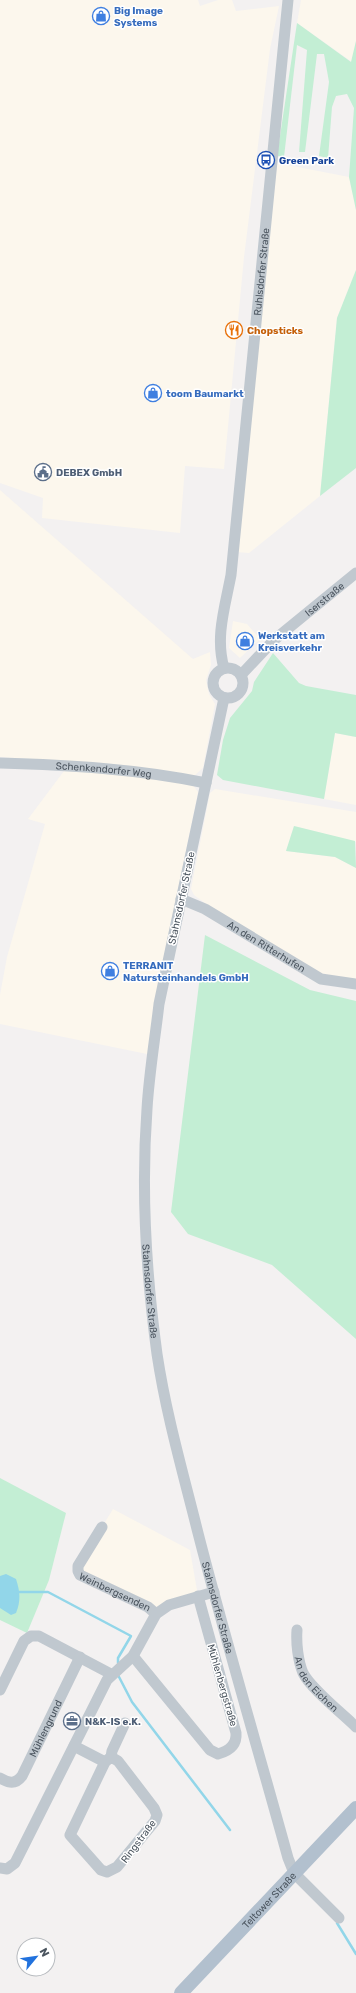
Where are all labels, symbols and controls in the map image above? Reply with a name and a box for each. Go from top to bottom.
place label: Big Image Systems [114,5,163,29]
shop icon: Big Image Systems [91,6,111,26]
bus stop icon: Green Park [256,150,276,170]
place label: Green Park [279,155,334,167]
street label: Ruhlsdorfer Straße [252,227,272,316]
restaurant icon: Chopsticks [224,320,244,340]
place label: Chopsticks [247,325,304,337]
shop icon: toom Baumarkt [143,383,163,403]
place label: toom Baumarkt [166,388,244,400]
public building icon: DEBEX GmbH [33,462,53,482]
place label: DEBEX GmbH [56,467,122,479]
street label: Iserstraße [303,580,347,619]
place label: Werkstatt am Kreisverkehr [258,630,325,654]
shop icon: Werkstatt am Kreisverkehr [235,631,255,651]
street label: Schenkendorfer Weg [55,760,152,781]
street label: Stahnsdorfer Straße [166,850,198,946]
street label: An den Ritterhufen [225,919,307,975]
place label: TERRANIT Natursteinhandels GmbH [123,960,249,984]
shop icon: TERRANIT Natursteinhandels GmbH [100,961,120,981]
street label: Stahnsdorfer Straße [139,1244,160,1340]
street label: Stahnsdorfer Straße [199,1561,235,1655]
street label: Weinbergsenden [77,1570,152,1614]
street label: Mühlenbergstraße [205,1643,240,1728]
street label: An den Eichen [292,1655,340,1715]
street label: Mühlengrund [27,1698,65,1759]
office icon: N&K-IS e.K. [62,1711,82,1731]
place label: N&K-IS e.K. [85,1716,141,1728]
street label: Ringstraße [119,1817,159,1865]
street label: Teltower Straße [240,1870,299,1931]
north arrow [16,1937,56,1977]
text: N [37,1946,52,1959]

